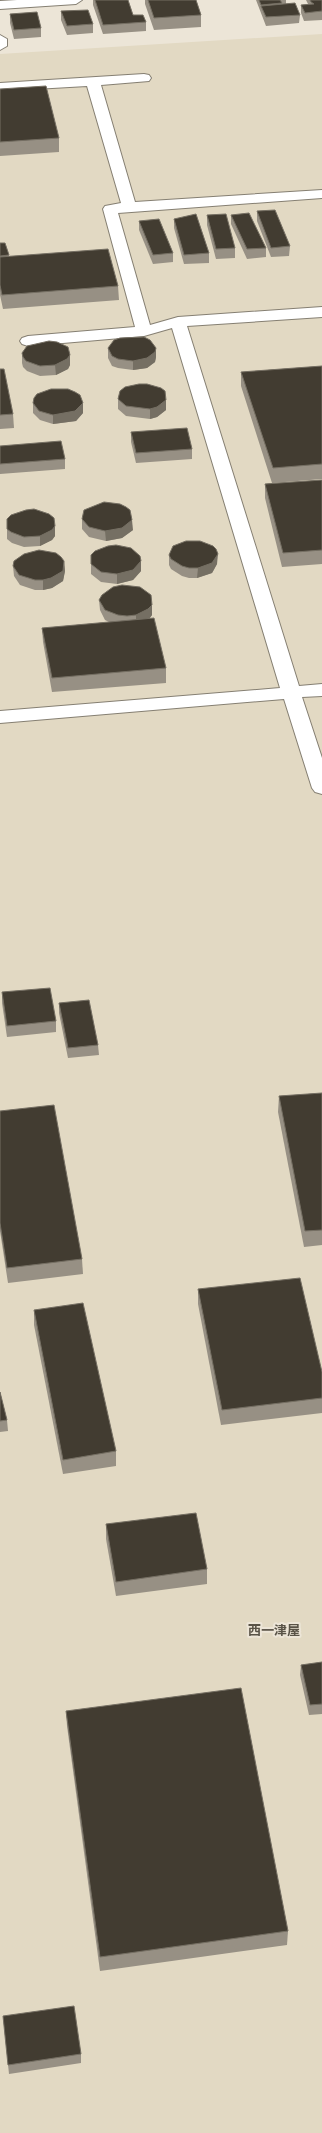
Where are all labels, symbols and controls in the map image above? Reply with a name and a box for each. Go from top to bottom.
district label: 西一津屋 [248,1623,300,1638]

